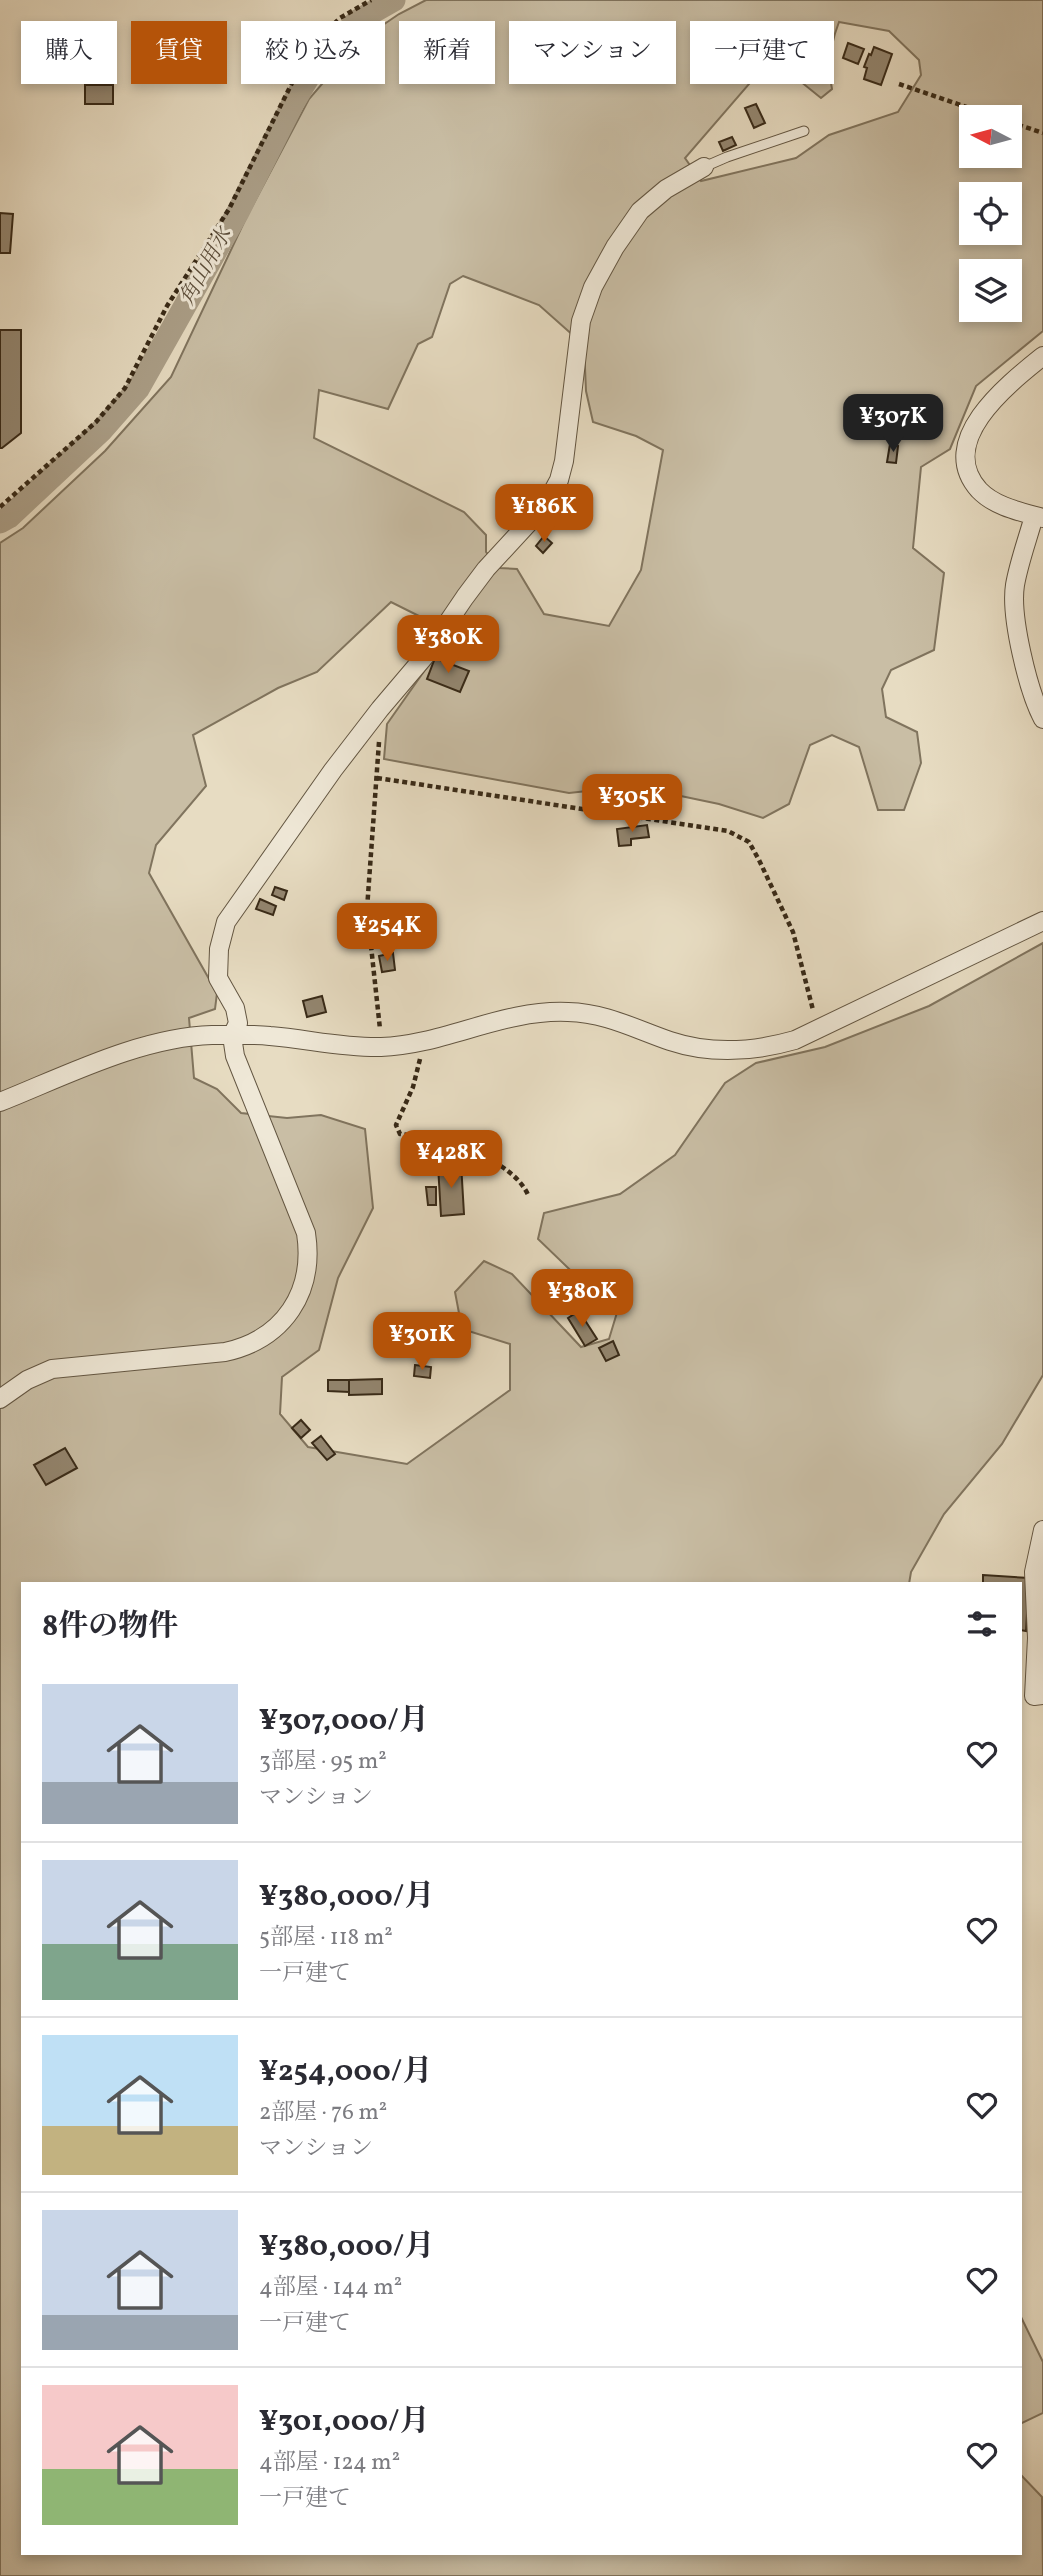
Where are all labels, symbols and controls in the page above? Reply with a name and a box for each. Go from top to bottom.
chip: 購入 [21,21,117,84]
chip: 賃貸 [131,21,227,84]
chip: 絞り込み [241,21,385,84]
chip: 新着 [399,21,495,84]
chip: マンション [509,21,676,84]
chip: 一戸建て [690,21,834,84]
north arrow [959,105,1022,168]
map controls [959,105,1022,322]
button: locate [959,182,1022,245]
water label: 角山用水 [173,221,240,310]
button: layers [959,259,1022,322]
pin: ¥307K [844,394,942,454]
text: ¥307K [859,401,927,433]
pin: ¥186K [495,484,593,544]
text: ¥186K [511,491,577,523]
pin: ¥380K [399,616,497,675]
text: ¥380K [413,622,483,654]
pin: ¥305K [583,774,681,834]
text: ¥305K [598,781,666,813]
pin: ¥254K [338,904,436,963]
text: ¥254K [353,910,421,942]
pin: ¥428K [402,1130,500,1190]
text: ¥428K [416,1137,486,1169]
pin: ¥380K [533,1270,631,1329]
text: ¥380K [547,1276,617,1308]
pin: ¥301K [373,1312,471,1372]
text: ¥301K [389,1319,455,1351]
icon: filters [963,1605,1001,1643]
text: 8件の物件 [42,1606,178,1648]
text: ¥307,000/月 [259,1700,429,1742]
icon: home [98,1712,182,1796]
icon: heart [963,1735,1001,1773]
text: 3部屋 · 95 m² [259,1746,387,1778]
text: マンション [259,1782,373,1814]
text: ¥380,000/月 [259,1876,434,1918]
icon: home [98,1888,182,1972]
icon: heart [963,1911,1001,1949]
text: 5部屋 · 118 m² [259,1922,393,1954]
text: 一戸建て [259,1958,351,1990]
text: ¥254,000/月 [259,2051,432,2093]
icon: home [98,2063,182,2147]
icon: heart [963,2086,1001,2124]
text: 2部屋 · 76 m² [259,2097,387,2129]
text: マンション [259,2133,373,2165]
text: ¥380,000/月 [259,2226,434,2268]
icon: home [98,2238,182,2322]
icon: heart [963,2261,1001,2299]
text: 4部屋 · 144 m² [259,2272,402,2304]
text: 一戸建て [259,2308,351,2340]
text: ¥301,000/月 [259,2401,430,2443]
icon: home [98,2413,182,2497]
icon: heart [963,2436,1001,2474]
text: 4部屋 · 124 m² [259,2447,400,2479]
text: 一戸建て [259,2483,351,2515]

